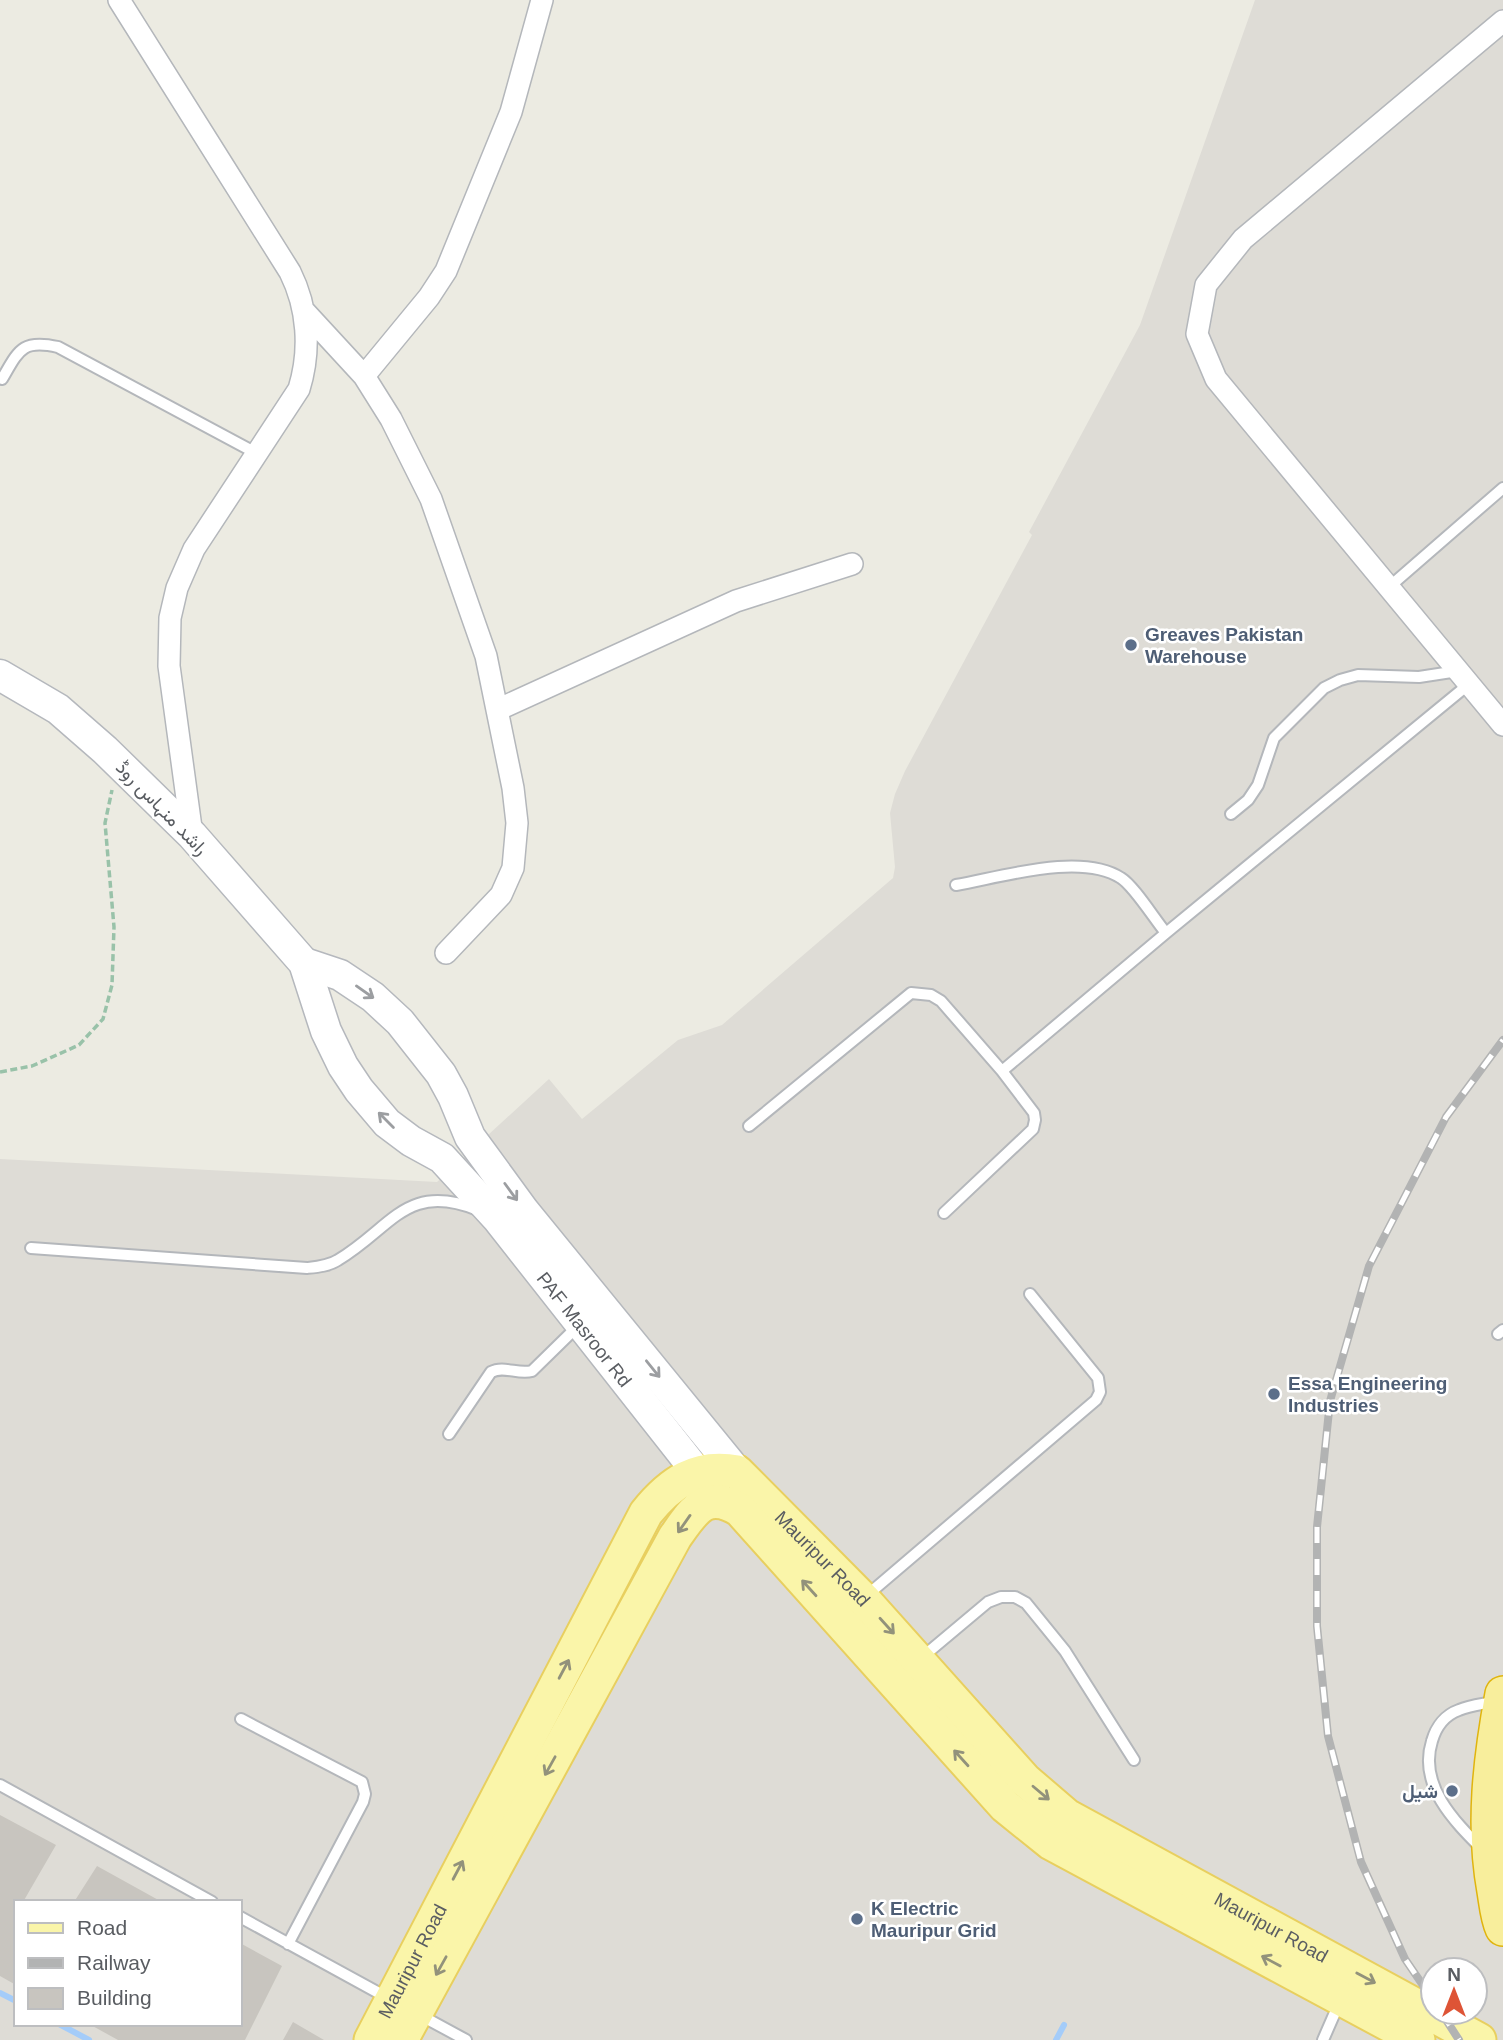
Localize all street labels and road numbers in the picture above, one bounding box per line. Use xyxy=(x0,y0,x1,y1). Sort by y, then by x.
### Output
street label: راشد منہاس روڈ xyxy=(111,757,212,860)
street label: PAF Masroor Rd xyxy=(533,1268,636,1391)
street label: Mauripur Road xyxy=(771,1506,875,1610)
street label: Mauripur Road xyxy=(1211,1888,1332,1966)
street label: Mauripur Road xyxy=(374,1900,451,2022)

